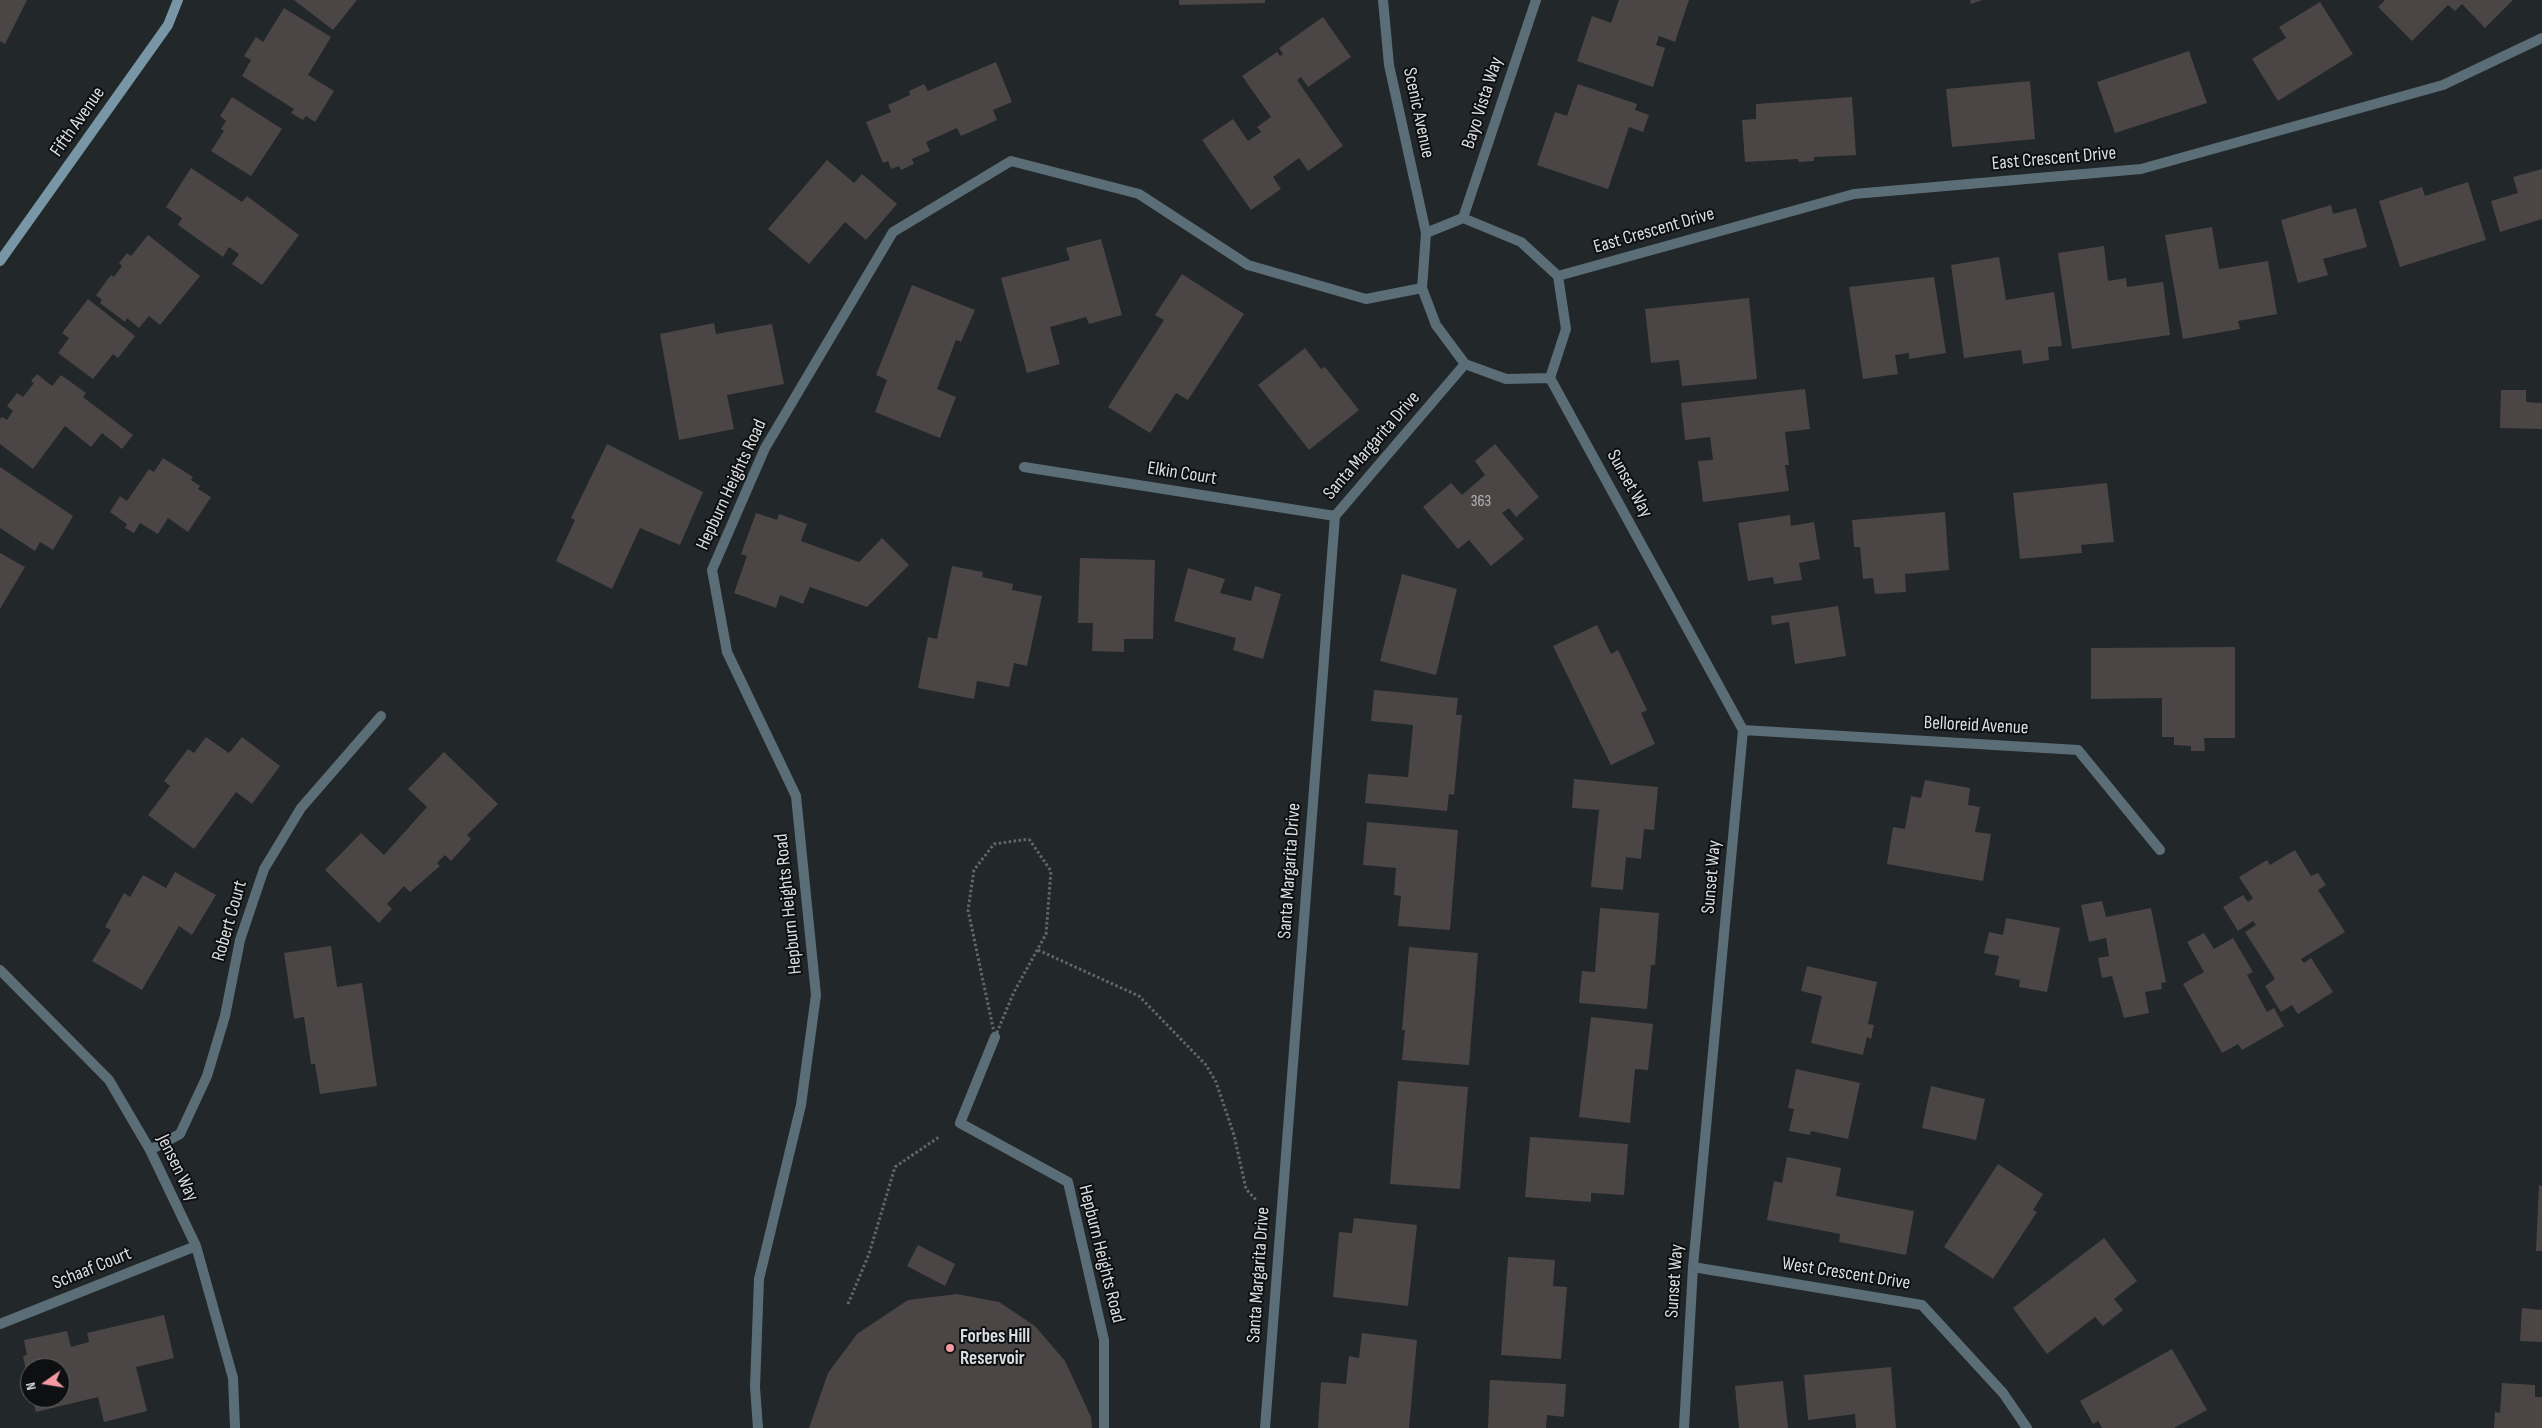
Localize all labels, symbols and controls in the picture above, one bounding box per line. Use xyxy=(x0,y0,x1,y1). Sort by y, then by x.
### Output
street label: Bayo Vista Way xyxy=(1457,54,1509,152)
street label: Scenic Avenue xyxy=(1397,66,1439,160)
street label: Fifth Avenue xyxy=(46,83,110,161)
street label: East Crescent Drive xyxy=(1991,142,2117,176)
street label: East Crescent Drive xyxy=(1591,203,1717,259)
street label: Santa Margarita Drive xyxy=(1319,387,1425,505)
street label: Hepburn Heights Road xyxy=(692,416,772,554)
street label: Sunset Way xyxy=(1601,446,1657,522)
street label: Elkin Court xyxy=(1146,457,1218,491)
house number: 363 xyxy=(1471,492,1491,512)
street label: Belloreid Avenue xyxy=(1923,712,2029,740)
street label: Santa Margarita Drive xyxy=(1274,802,1306,940)
street label: Hepburn Heights Road xyxy=(770,832,808,976)
street label: Sunset Way xyxy=(1697,839,1727,915)
street label: Robert Court xyxy=(208,878,252,964)
street label: Jensen Way xyxy=(151,1131,203,1205)
street label: Hepburn Heights Road xyxy=(1073,1183,1129,1325)
street label: Santa Margarita Drive xyxy=(1243,1206,1275,1344)
street label: Schaaf Court xyxy=(49,1243,135,1295)
street label: Sunset Way xyxy=(1661,1243,1689,1319)
street label: West Crescent Drive xyxy=(1780,1253,1912,1295)
place label: Forbes Hill Reservoir xyxy=(960,1326,1030,1370)
marker: Forbes Hill Reservoir xyxy=(944,1342,956,1354)
north arrow xyxy=(20,1358,70,1408)
text: N xyxy=(22,1381,40,1392)

